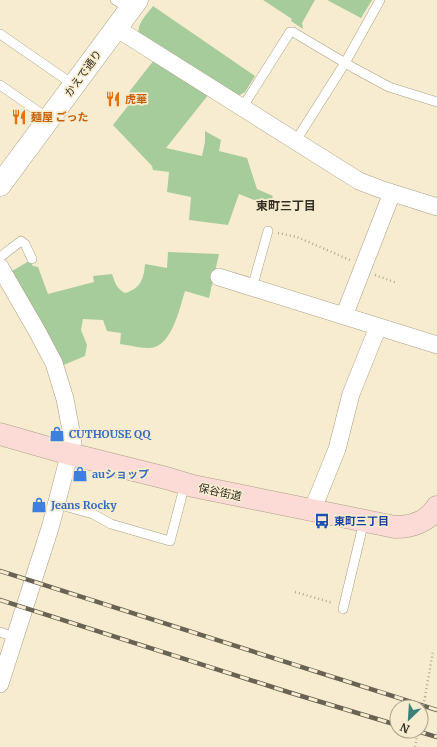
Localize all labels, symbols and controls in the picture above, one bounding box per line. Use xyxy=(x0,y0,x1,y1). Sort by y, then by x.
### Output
street label: かえで通り xyxy=(61,47,105,99)
restaurant icon: 虎華 xyxy=(104,90,122,108)
place label: 虎華 xyxy=(125,92,147,106)
restaurant icon: 麺屋 ごった xyxy=(10,108,28,126)
place label: 麺屋 ごった xyxy=(30,110,89,124)
district label: 東町三丁目 xyxy=(256,198,316,213)
shop icon: CUTHOUSE QQ xyxy=(48,425,66,443)
place label: CUTHOUSE QQ xyxy=(69,427,151,441)
shop icon: auショップ xyxy=(71,465,89,483)
place label: auショップ xyxy=(92,467,149,481)
street label: 保谷街道 xyxy=(197,481,243,503)
shop icon: Jeans Rocky xyxy=(30,496,48,514)
place label: Jeans Rocky xyxy=(50,498,117,512)
bus stop icon: 東町三丁目 xyxy=(313,512,331,530)
place label: 東町三丁目 xyxy=(334,514,389,528)
north arrow xyxy=(389,699,429,739)
text: N xyxy=(398,720,412,736)

